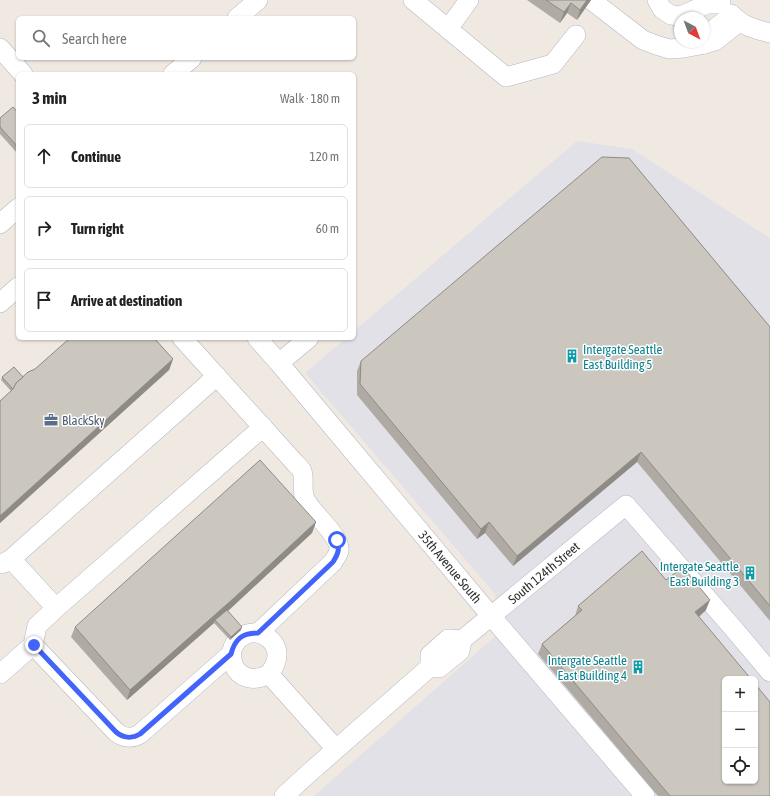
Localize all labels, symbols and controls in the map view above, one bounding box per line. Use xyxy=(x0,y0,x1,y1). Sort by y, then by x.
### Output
north arrow xyxy=(674,12,710,48)
search box xyxy=(16,16,356,60)
icon: search xyxy=(30,27,52,49)
text: Search here xyxy=(62,30,127,47)
text: 3 min xyxy=(32,88,67,108)
text: Walk · 180 m xyxy=(280,91,340,106)
icon: ahead xyxy=(33,145,55,167)
text: Continue xyxy=(71,148,121,165)
text: 120 m xyxy=(310,149,339,164)
icon: right xyxy=(33,217,55,239)
text: Turn right xyxy=(71,220,124,237)
text: 60 m xyxy=(316,221,339,236)
icon: arrive xyxy=(33,289,55,311)
text: Arrive at destination xyxy=(71,292,182,309)
place label: Intergate Seattle East Building 5 xyxy=(583,342,662,372)
building icon: Intergate Seattle East Building 5 xyxy=(564,348,580,364)
office icon: BlackSky xyxy=(43,412,59,428)
place label: BlackSky xyxy=(62,413,105,428)
street label: 35th Avenue South xyxy=(415,528,485,606)
route start xyxy=(328,531,346,549)
street label: South 124th Street xyxy=(505,539,583,607)
place label: Intergate Seattle East Building 3 xyxy=(660,559,739,589)
building icon: Intergate Seattle East Building 3 xyxy=(742,565,758,581)
route end xyxy=(25,636,43,654)
place label: Intergate Seattle East Building 4 xyxy=(548,653,627,683)
building icon: Intergate Seattle East Building 4 xyxy=(630,659,646,675)
map controls xyxy=(722,676,758,784)
button: + xyxy=(722,676,758,712)
button: − xyxy=(722,712,758,748)
button: locate xyxy=(722,748,758,784)

